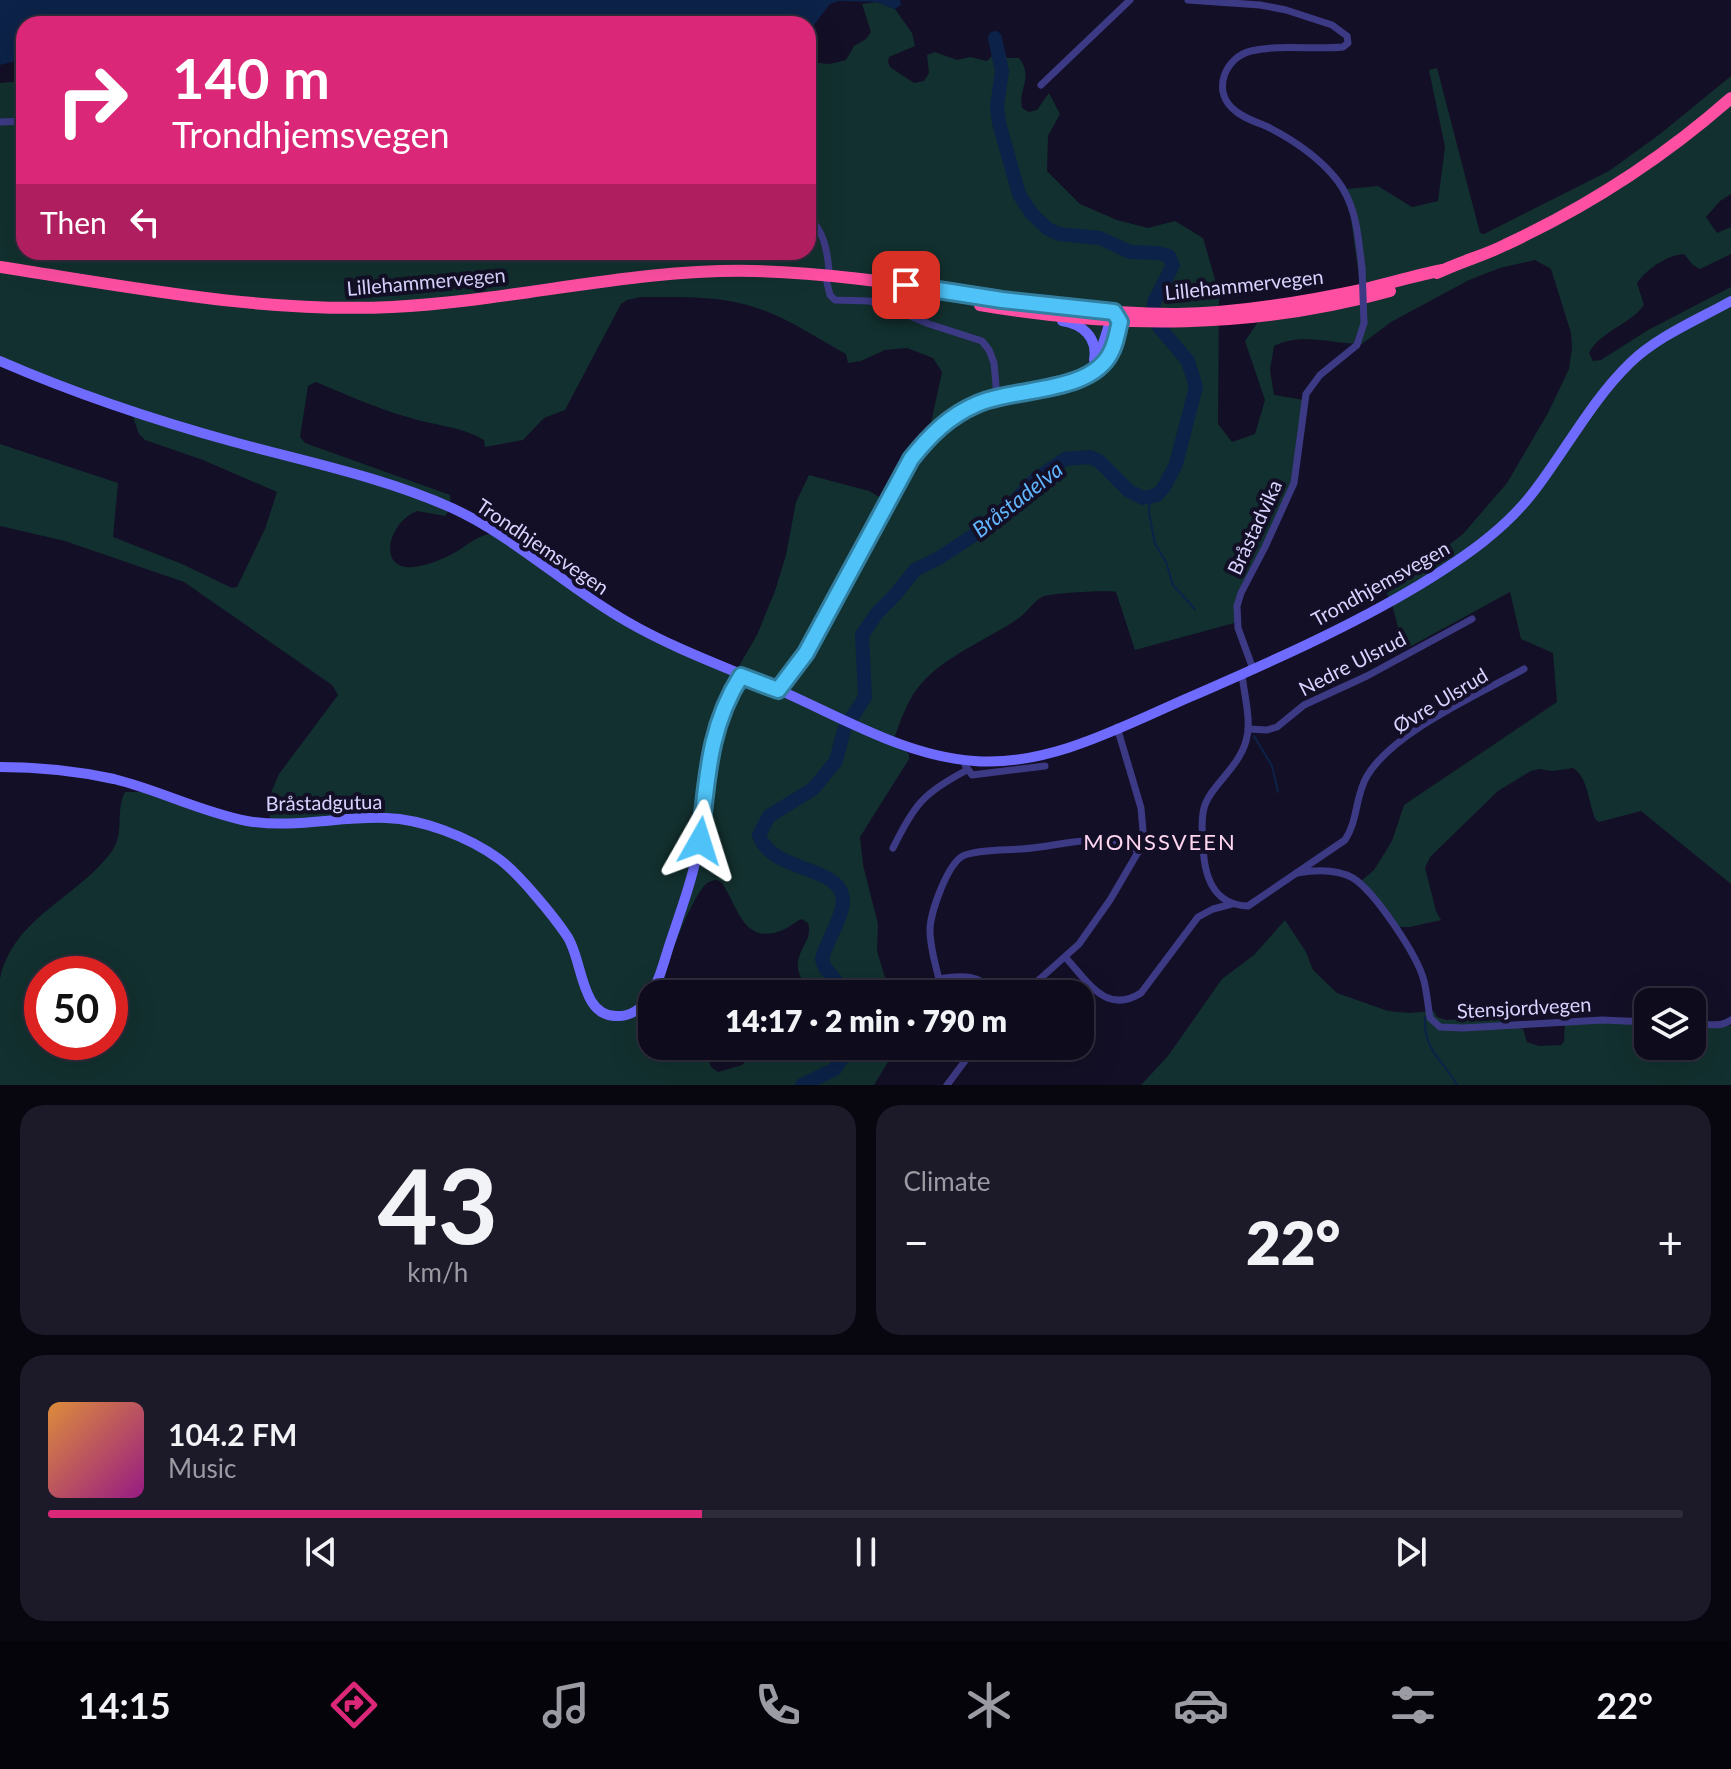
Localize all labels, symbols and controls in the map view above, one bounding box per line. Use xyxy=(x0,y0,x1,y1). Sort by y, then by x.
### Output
text: 140 m xyxy=(172,44,330,111)
icon: right xyxy=(40,48,144,152)
text: Trondhjemsvegen xyxy=(172,112,450,156)
icon: left xyxy=(123,200,167,244)
text: Then xyxy=(40,204,107,240)
pin xyxy=(872,251,940,319)
street label: Lillehammervegen xyxy=(346,262,506,300)
icon: arrive xyxy=(884,263,928,307)
street label: Lillehammervegen xyxy=(1163,264,1325,304)
water label: Bråstadelva xyxy=(966,455,1068,543)
street label: Bråstadvika xyxy=(1222,476,1286,578)
street label: Trondhjemsvegen xyxy=(472,493,614,599)
street label: Trondhjemsvegen xyxy=(1307,535,1453,631)
street label: Nedre Ulsrud xyxy=(1295,626,1409,700)
street label: Øvre Ulsrud xyxy=(1388,662,1492,738)
street label: Bråstadgutua xyxy=(266,789,382,815)
position arrow xyxy=(658,799,742,883)
district label: MONSSVEEN xyxy=(1083,828,1237,855)
speed limit sign: 50 xyxy=(24,956,128,1060)
map controls xyxy=(1634,988,1706,1060)
button: layers xyxy=(1634,988,1706,1060)
street label: Stensjordvegen xyxy=(1456,991,1592,1023)
text: 14:17 · 2 min · 790 m xyxy=(725,1002,1007,1038)
text: 43 xyxy=(377,1141,498,1266)
text: Climate xyxy=(904,1165,990,1197)
text: 22° xyxy=(1246,1206,1341,1278)
text: − xyxy=(904,1216,929,1268)
text: + xyxy=(1657,1216,1683,1268)
text: km/h xyxy=(407,1256,468,1288)
text: 104.2 FM xyxy=(168,1416,297,1452)
text: Music xyxy=(168,1452,236,1484)
icon: previous xyxy=(299,1530,343,1574)
icon: pause xyxy=(844,1530,888,1574)
icon: next xyxy=(1389,1530,1433,1574)
icon: directions xyxy=(326,1677,382,1733)
icon: music xyxy=(538,1677,594,1733)
icon: phone xyxy=(750,1677,806,1733)
icon: climate xyxy=(961,1677,1017,1733)
icon: car xyxy=(1173,1677,1229,1733)
icon: filters xyxy=(1385,1677,1441,1733)
text: 14:15 xyxy=(78,1683,171,1727)
text: 22° xyxy=(1596,1683,1653,1727)

